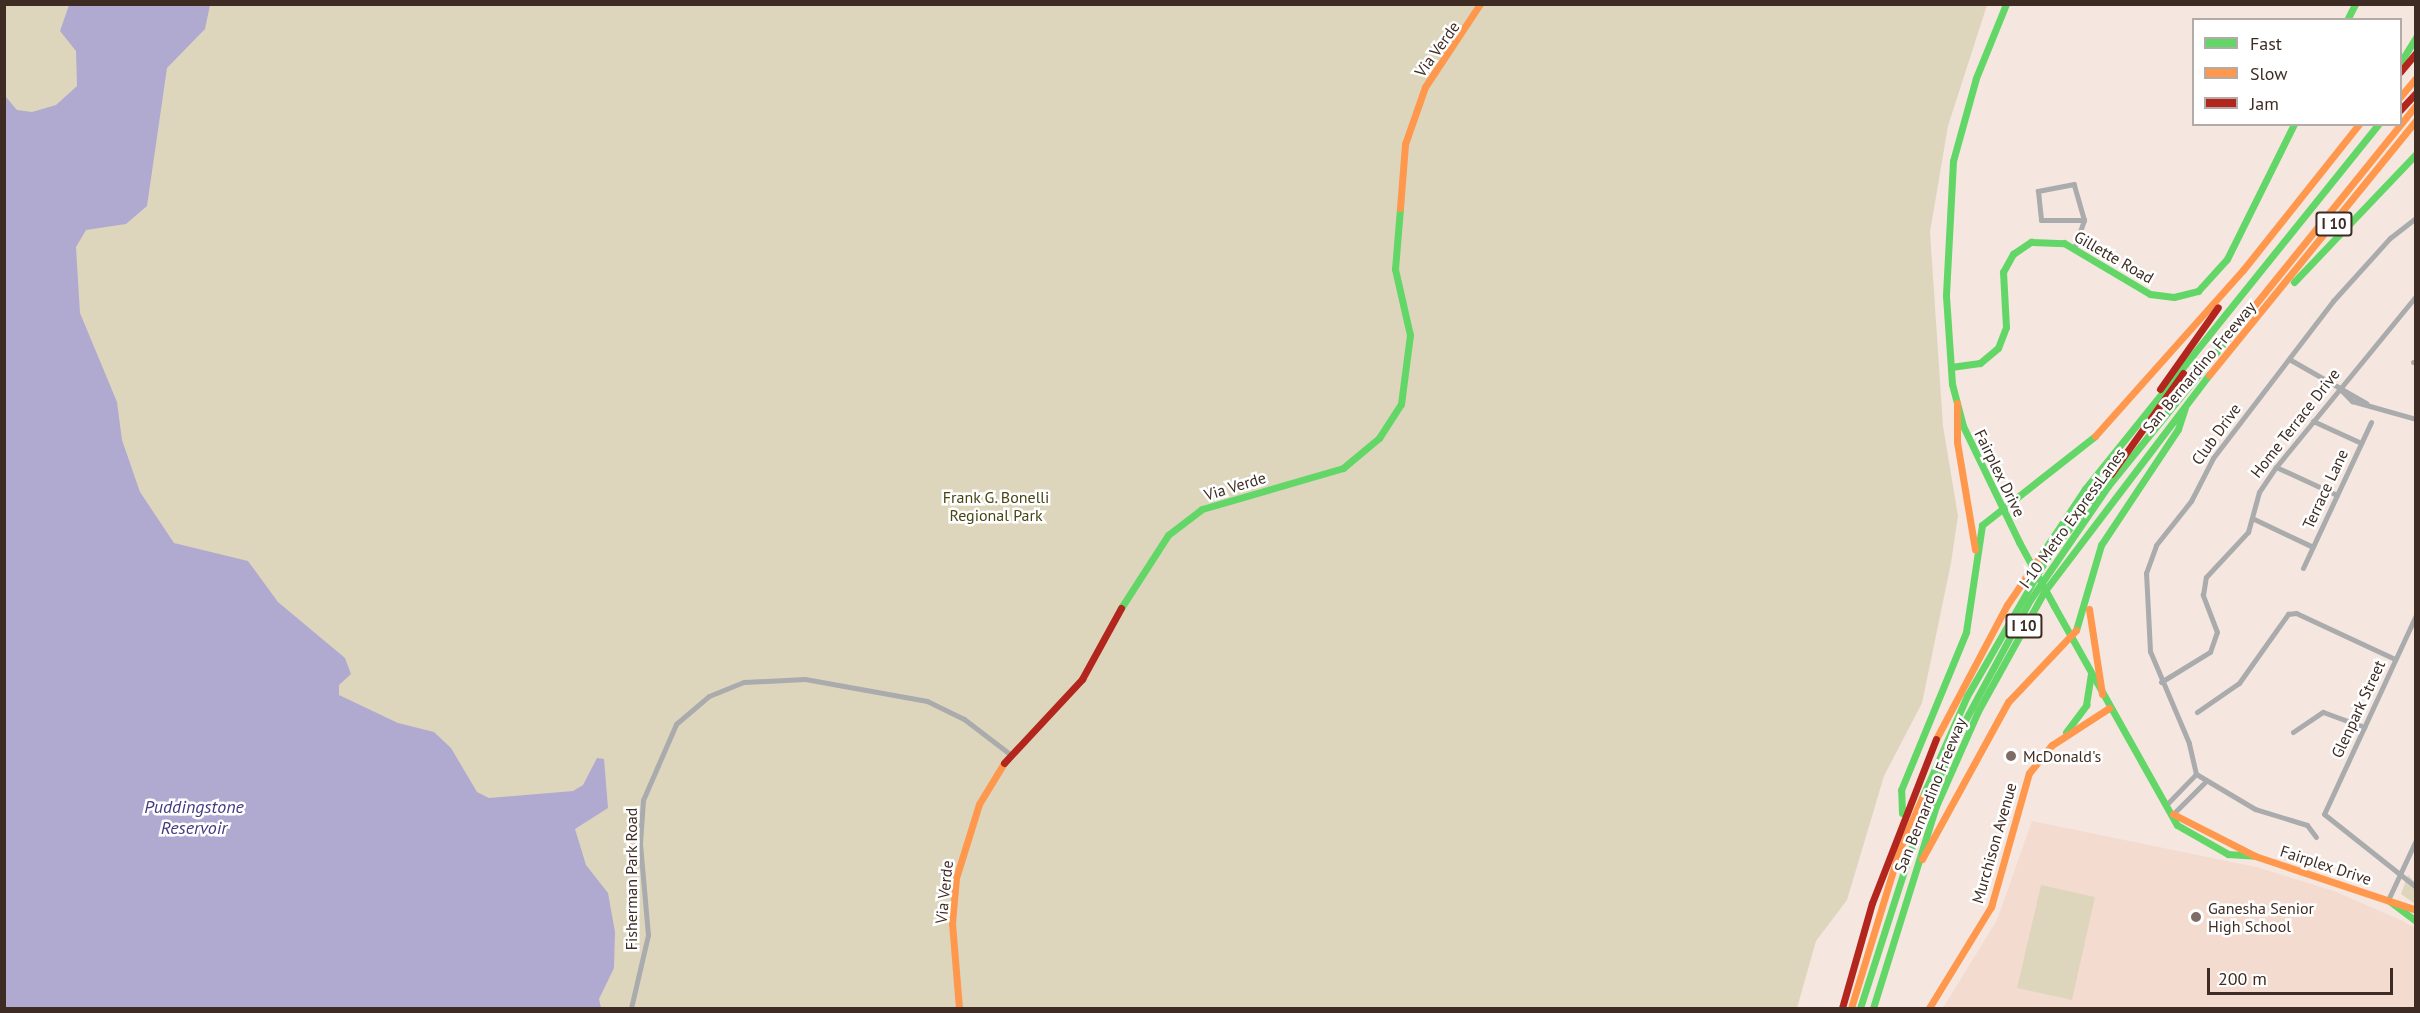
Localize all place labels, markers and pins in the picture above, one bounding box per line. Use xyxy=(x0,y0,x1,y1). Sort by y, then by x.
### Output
place label: McDonald's xyxy=(2023,746,2101,766)
marker: McDonald's xyxy=(2004,749,2018,763)
place label: Ganesha Senior High School xyxy=(2208,898,2314,936)
marker: Ganesha Senior High School xyxy=(2189,910,2203,924)

